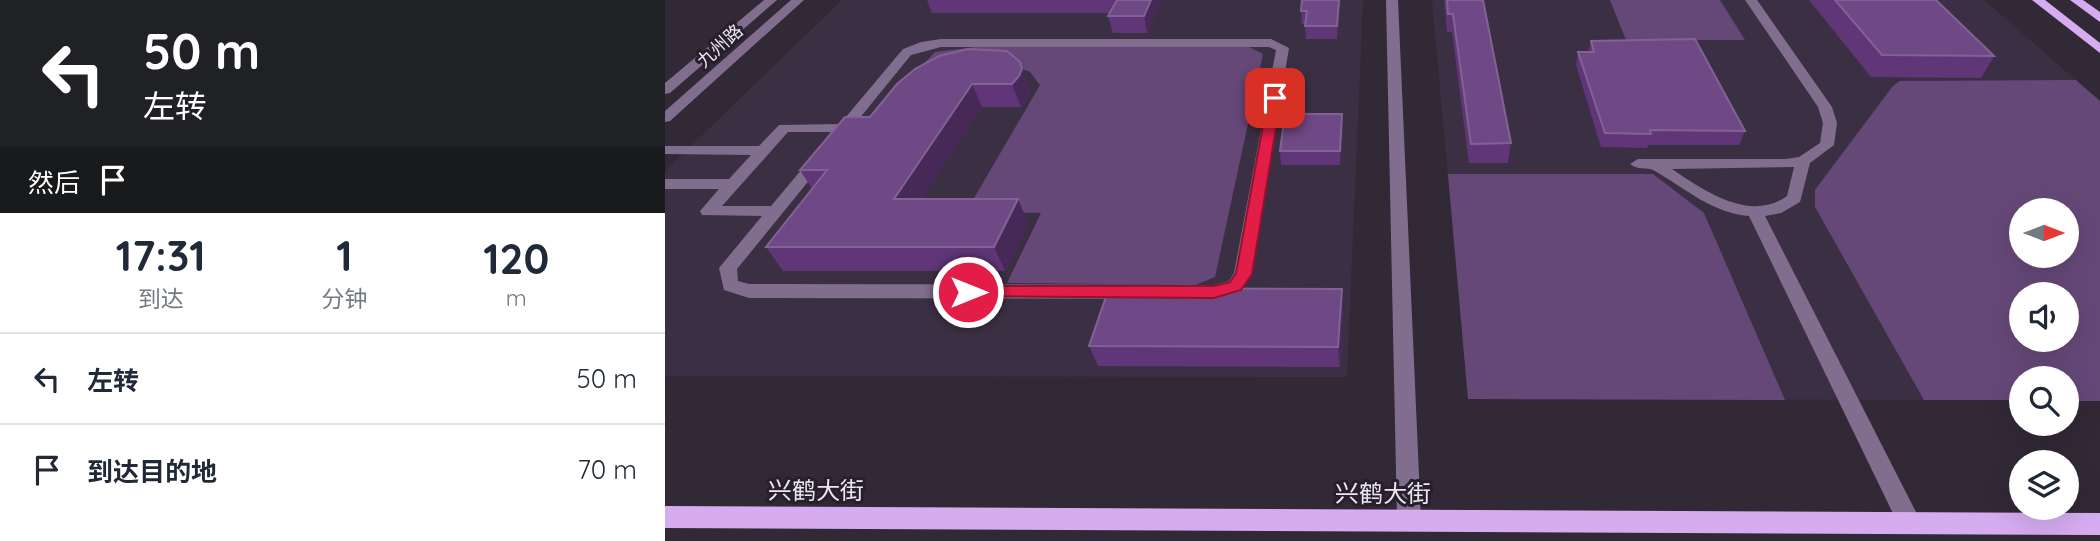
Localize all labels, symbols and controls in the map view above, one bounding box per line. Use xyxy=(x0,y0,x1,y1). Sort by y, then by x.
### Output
street label: 九州路 xyxy=(692,19,747,72)
text: 50 m xyxy=(143,20,260,81)
icon: left xyxy=(28,28,119,119)
pin xyxy=(1245,68,1305,128)
icon: arrive xyxy=(1256,79,1294,117)
text: 左转 xyxy=(143,86,207,126)
icon: arrive xyxy=(94,161,132,199)
text: 然后 xyxy=(28,166,80,199)
north arrow xyxy=(2009,198,2079,268)
map controls xyxy=(2009,198,2079,520)
text: 17:31 xyxy=(116,229,206,282)
text: 1 xyxy=(336,229,353,282)
text: 120 xyxy=(483,232,549,285)
position arrow xyxy=(931,255,1005,329)
button: sound xyxy=(2009,282,2079,352)
text: m xyxy=(506,283,527,312)
text: 到达 xyxy=(138,284,184,313)
text: 分钟 xyxy=(321,284,367,313)
icon: left xyxy=(28,360,66,398)
text: 50 m xyxy=(577,362,637,395)
text: 左转 xyxy=(87,364,139,397)
button: search xyxy=(2009,366,2079,436)
button: layers xyxy=(2009,450,2079,520)
icon: arrive xyxy=(28,451,66,489)
text: 70 m xyxy=(577,453,637,486)
text: 到达目的地 xyxy=(87,455,217,488)
street label: 兴鹤大街 xyxy=(768,475,864,505)
street label: 兴鹤大街 xyxy=(1335,478,1431,508)

